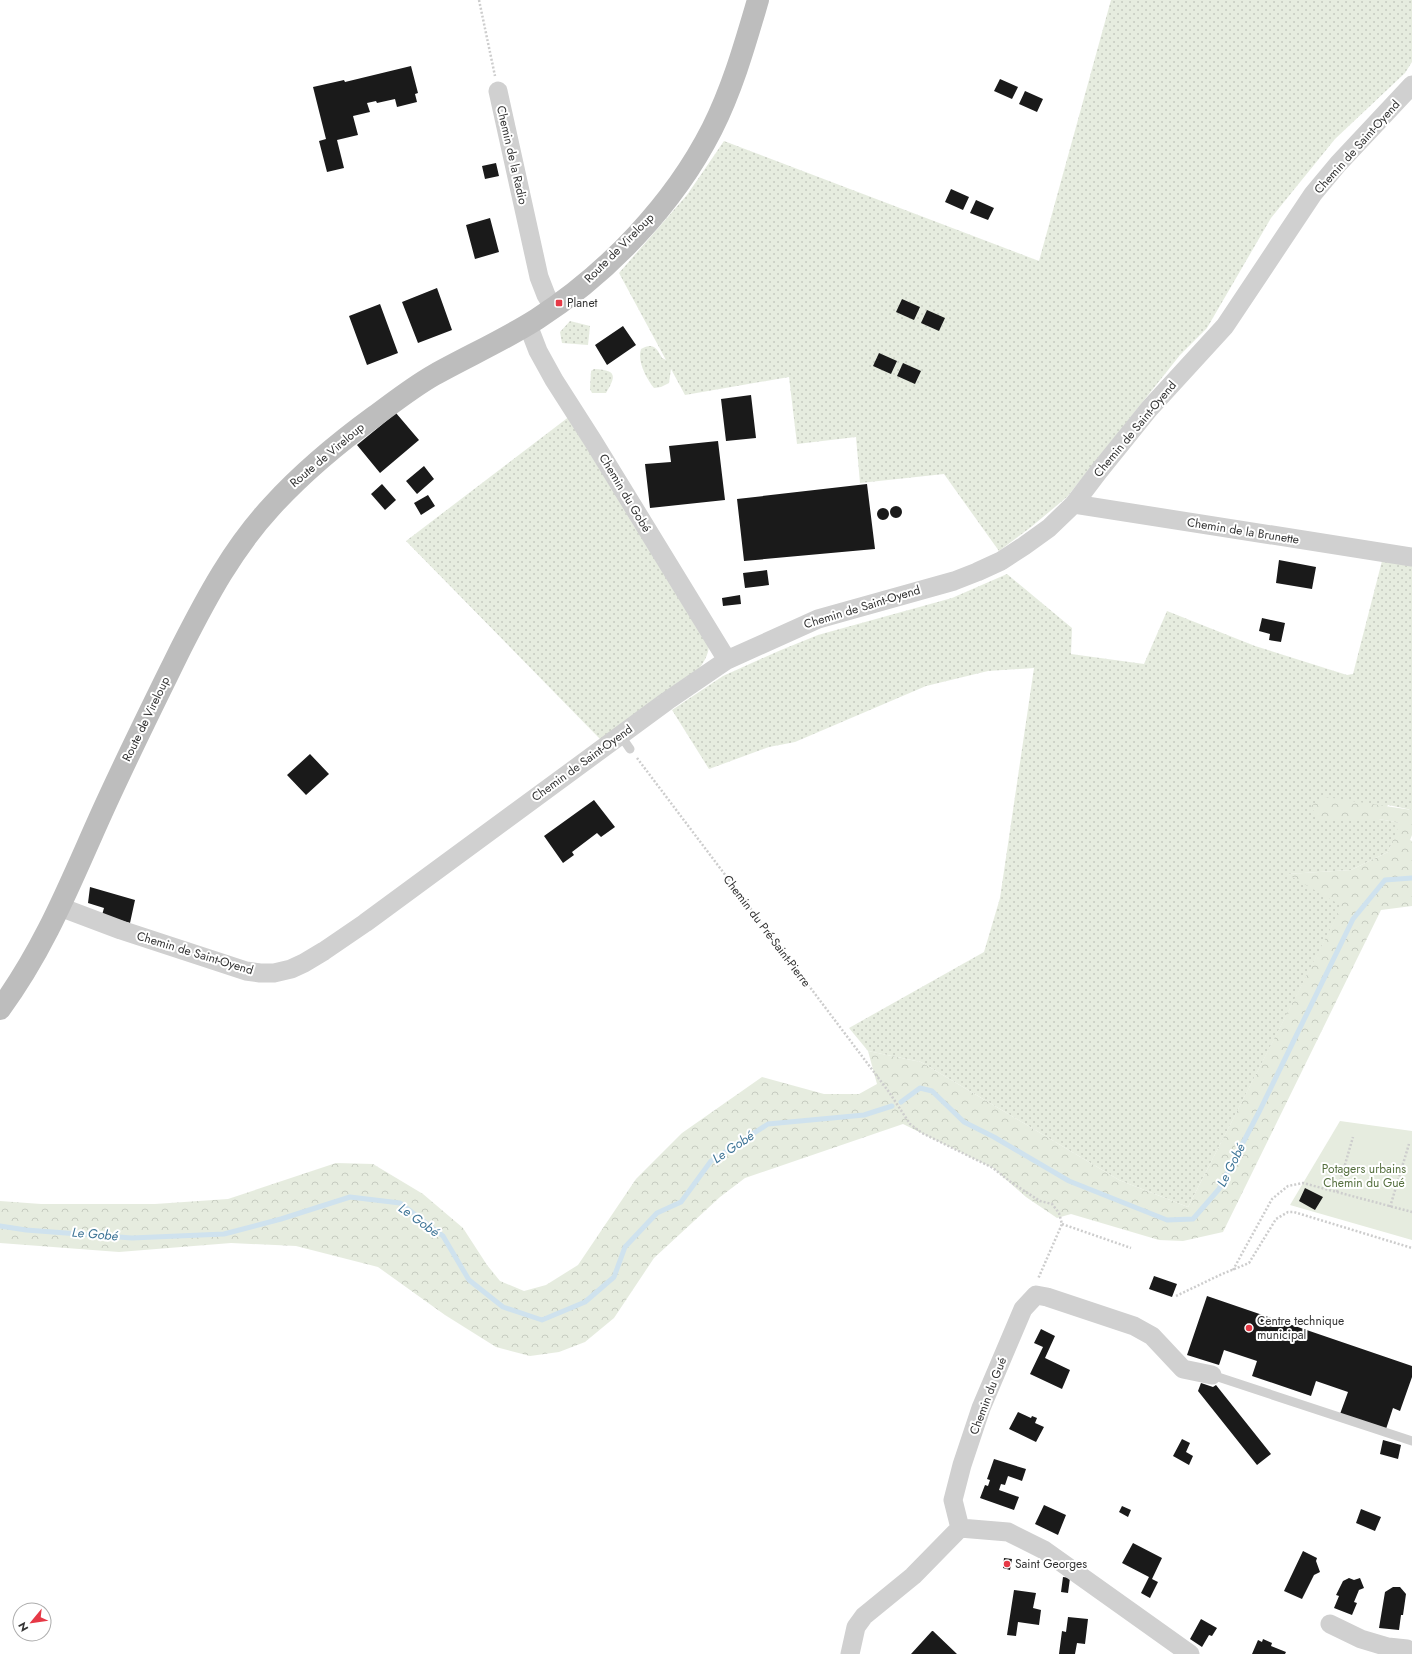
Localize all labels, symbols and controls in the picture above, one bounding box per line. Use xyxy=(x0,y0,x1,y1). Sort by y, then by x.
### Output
street label: Chemin de Saint-Oyend xyxy=(1310,96,1404,198)
street label: Chemin de la Radio xyxy=(492,104,532,207)
street label: Route de Vireloup xyxy=(580,209,658,287)
place label: Planet xyxy=(567,294,598,312)
marker: Planet xyxy=(554,298,564,308)
street label: Chemin de Saint-Oyend xyxy=(1089,377,1181,481)
street label: Route de Vireloup xyxy=(286,418,368,492)
street label: Chemin du Gobé xyxy=(594,450,656,536)
street label: Chemin de la Brunette xyxy=(1186,513,1300,549)
street label: Chemin de Saint-Oyend xyxy=(802,581,922,633)
street label: Route de Vireloup xyxy=(118,673,174,765)
street label: Chemin de Saint-Oyend xyxy=(528,720,636,806)
street label: Chemin du Pré-Saint-Pierre xyxy=(719,871,815,991)
street label: Chemin de Saint-Oyend xyxy=(135,927,255,979)
water label: Le Gobé xyxy=(708,1126,758,1168)
water label: Le Gobé xyxy=(1212,1140,1250,1190)
park label: Potagers urbains Chemin du Gué xyxy=(1322,1160,1406,1192)
water label: Le Gobé xyxy=(395,1199,444,1242)
water label: Le Gobé xyxy=(71,1223,119,1246)
place label: Centre technique municipal xyxy=(1257,1312,1344,1344)
marker: Centre technique municipal xyxy=(1244,1323,1254,1333)
street label: Chemin du Gué xyxy=(965,1355,1011,1437)
place label: Saint Georges xyxy=(1015,1555,1087,1573)
marker: Saint Georges xyxy=(1002,1559,1012,1569)
north arrow xyxy=(12,1602,52,1642)
text: N xyxy=(14,1619,32,1635)

